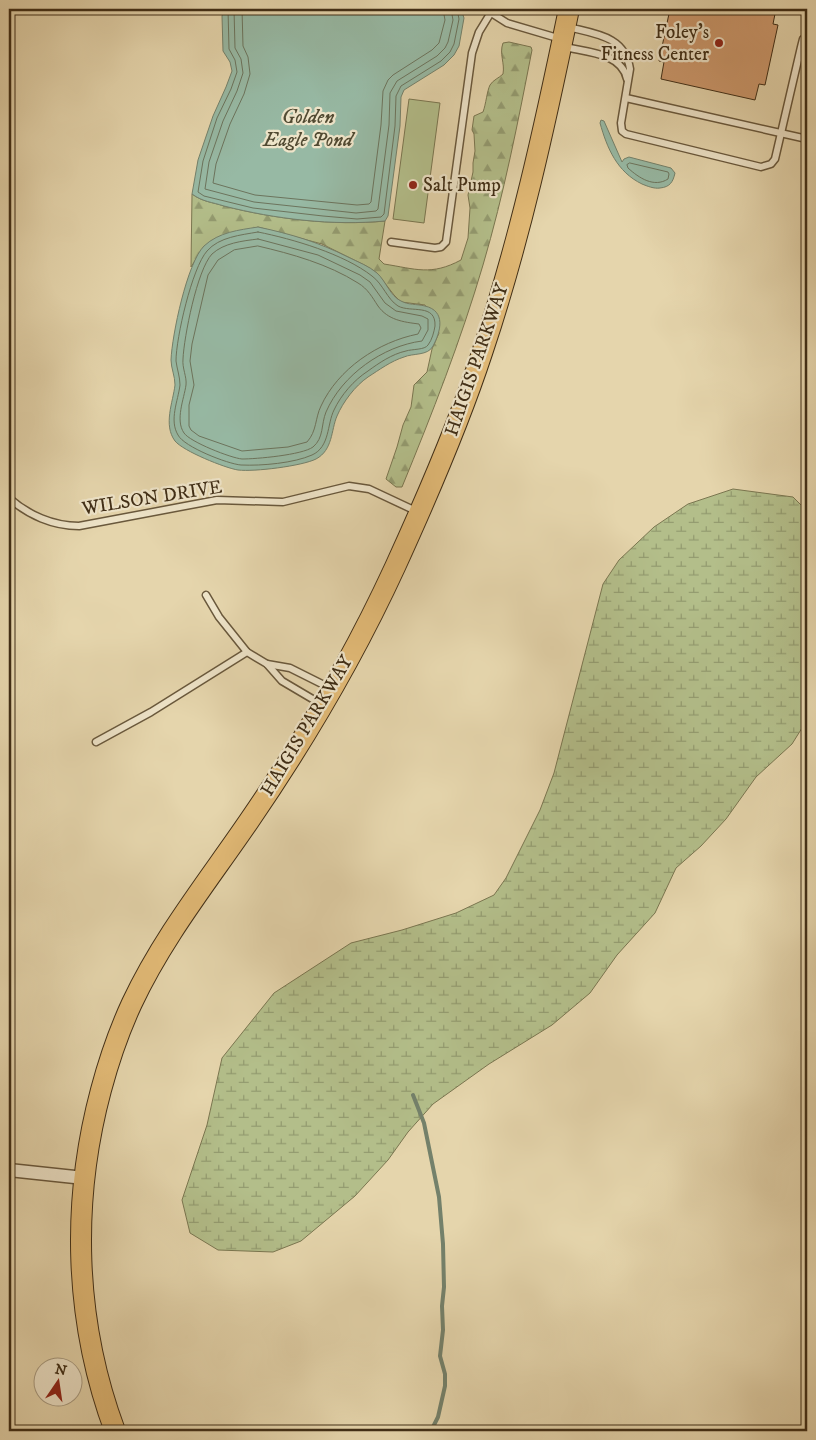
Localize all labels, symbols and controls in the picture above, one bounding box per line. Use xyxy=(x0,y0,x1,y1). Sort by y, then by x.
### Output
place label: Foley's Fitness Center xyxy=(601,21,709,66)
marker: Foley's Fitness Center xyxy=(713,37,725,49)
water label: Golden Eagle Pond xyxy=(262,105,356,153)
place label: Salt Pump xyxy=(423,174,501,197)
marker: Salt Pump xyxy=(407,179,419,191)
street label: HAIGIS PARKWAY xyxy=(440,280,514,439)
street label: WILSON DRIVE xyxy=(79,476,224,521)
street label: HAIGIS PARKWAY xyxy=(256,651,359,800)
north arrow xyxy=(32,1358,82,1408)
text: N xyxy=(53,1360,69,1380)

